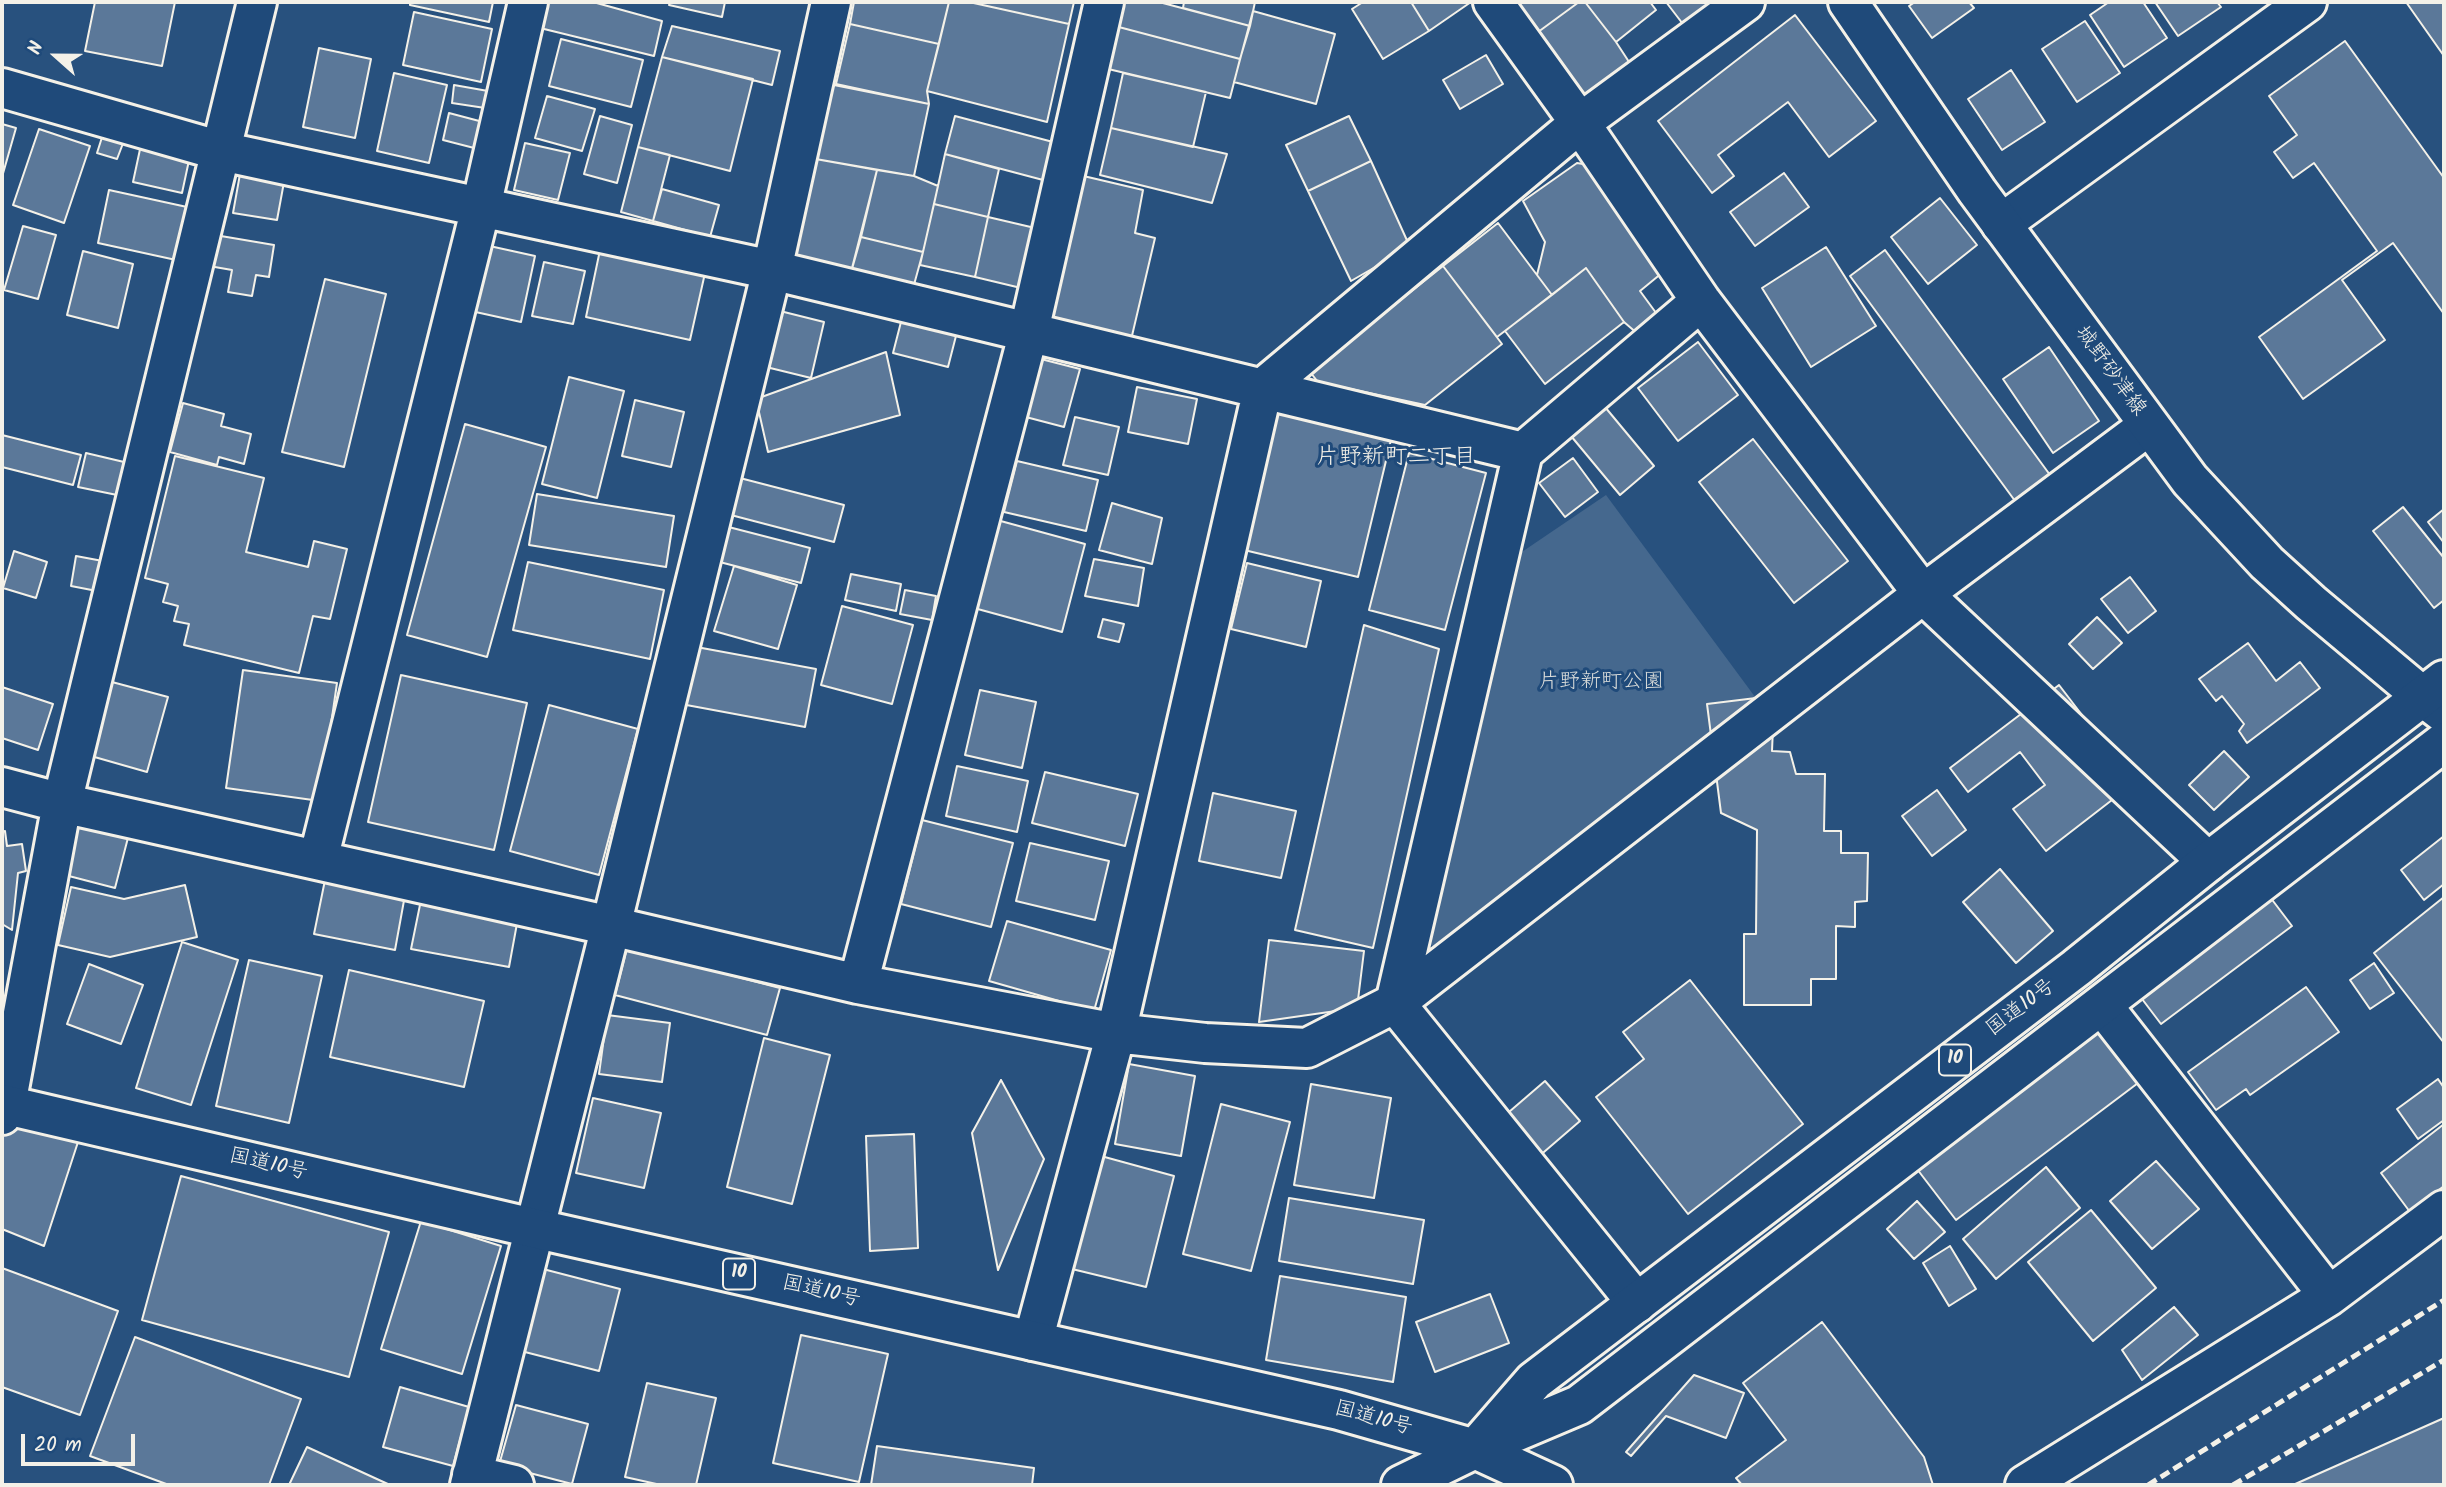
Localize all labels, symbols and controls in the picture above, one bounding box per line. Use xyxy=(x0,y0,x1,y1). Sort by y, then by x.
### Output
north arrow xyxy=(21,21,91,91)
text: N xyxy=(20,37,53,59)
street label: 城野砂津線 xyxy=(2068,322,2150,422)
district label: 片野新町二丁目 xyxy=(1316,445,1476,473)
park label: 片野新町公園 xyxy=(1538,670,1664,696)
street label: 国道10号 xyxy=(1982,975,2062,1043)
road number: 10 xyxy=(1939,1044,1971,1076)
street label: 国道10号 xyxy=(226,1145,310,1187)
road number: 10 xyxy=(723,1258,755,1290)
street label: 国道10号 xyxy=(779,1272,863,1314)
street label: 国道10号 xyxy=(1331,1397,1415,1443)
scale bar xyxy=(24,1420,138,1464)
text: 20 m xyxy=(34,1429,82,1462)

